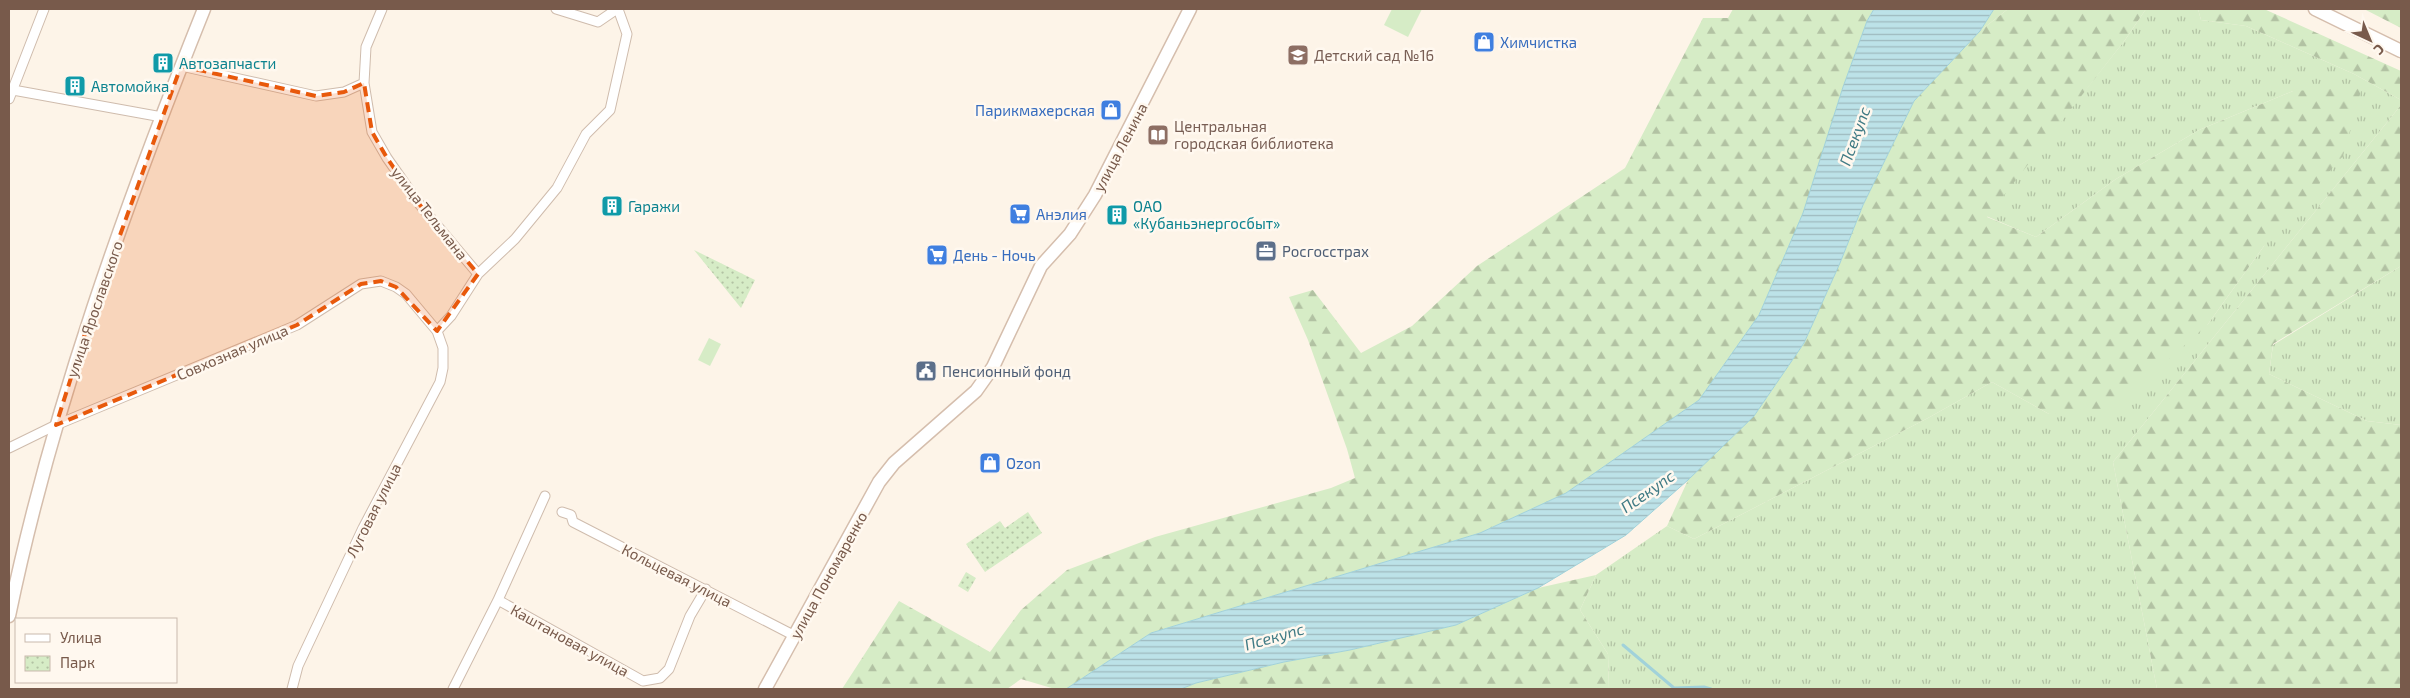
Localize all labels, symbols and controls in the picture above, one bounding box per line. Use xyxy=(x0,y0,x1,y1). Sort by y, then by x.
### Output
north arrow xyxy=(2345,15,2395,65)
shop icon: Химчистка xyxy=(1472,30,1496,54)
place label: Химчистка xyxy=(1500,33,1577,51)
text: С xyxy=(2371,41,2388,59)
school or university icon: Детский сад №16 xyxy=(1286,43,1310,67)
place label: Детский сад №16 xyxy=(1314,46,1434,64)
building icon: Автозапчасти xyxy=(151,51,175,75)
place label: Автозапчасти xyxy=(179,54,276,72)
building icon: Автомойка xyxy=(63,74,87,98)
place label: Автомойка xyxy=(91,77,169,95)
shop icon: Парикмахерская xyxy=(1099,98,1123,122)
street label: улица Ленина xyxy=(1089,100,1152,195)
place label: Парикмахерская xyxy=(975,101,1095,119)
water label: Псекупс xyxy=(1835,104,1873,168)
place label: Центральная городская библиотека xyxy=(1174,117,1334,152)
library icon: Центральная городская библиотека xyxy=(1146,123,1170,147)
street label: улица Тельмана xyxy=(387,163,472,264)
building icon: Гаражи xyxy=(600,194,624,218)
place label: Гаражи xyxy=(628,197,680,215)
place label: ОАО «Кубаньэнергосбыт» xyxy=(1133,197,1280,233)
supermarket icon: Анэлия xyxy=(1008,202,1032,226)
building icon: ОАО «Кубаньэнергосбыт» xyxy=(1105,203,1129,227)
place label: Анэлия xyxy=(1036,205,1087,223)
street label: улица Ярославского xyxy=(62,238,127,380)
office icon: Росгосстрах xyxy=(1254,239,1278,263)
place label: Росгосстрах xyxy=(1282,242,1369,260)
supermarket icon: День - Ночь xyxy=(925,243,949,267)
place label: День - Ночь xyxy=(953,246,1036,264)
street label: Совхозная улица xyxy=(174,320,291,385)
public building icon: Пенсионный фонд xyxy=(914,359,938,383)
place label: Пенсионный фонд xyxy=(942,362,1071,380)
shop icon: Ozon xyxy=(978,451,1002,475)
place label: Ozon xyxy=(1006,454,1041,472)
street label: Луговая улица xyxy=(342,460,405,560)
water label: Псекупс xyxy=(1616,466,1678,516)
street label: улица Пономаренко xyxy=(786,508,871,642)
street label: Кольцевая улица xyxy=(619,540,735,611)
street label: Каштановая улица xyxy=(507,600,632,681)
legend xyxy=(15,618,178,683)
water label: Псекупс xyxy=(1242,618,1306,654)
text: Улица xyxy=(60,628,102,646)
text: Парк xyxy=(60,653,95,671)

